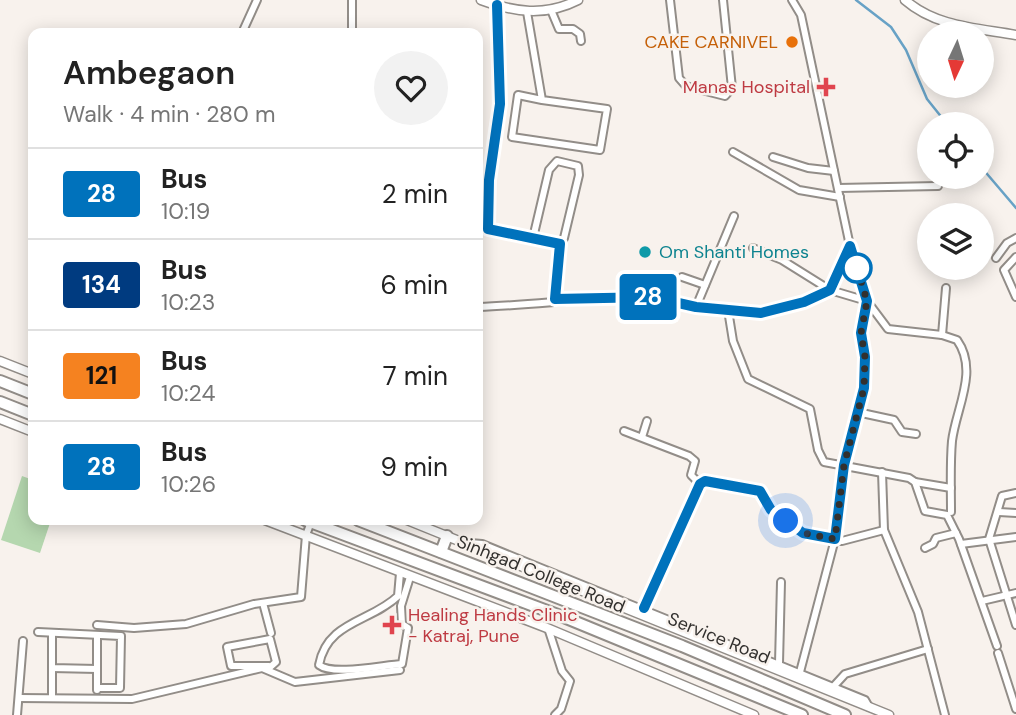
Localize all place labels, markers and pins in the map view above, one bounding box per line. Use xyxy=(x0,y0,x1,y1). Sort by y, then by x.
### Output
place label: CAKE CARNIVEL xyxy=(644,30,778,54)
marker: CAKE CARNIVEL xyxy=(784,34,800,50)
place label: Manas Hospital xyxy=(683,75,810,99)
marker: Manas Hospital xyxy=(816,77,836,97)
place label: Om Shanti Homes xyxy=(659,240,809,264)
marker: Om Shanti Homes xyxy=(637,244,653,260)
unlabelled marker xyxy=(842,253,872,283)
place label: Healing Hands Clinic - Katraj, Pune xyxy=(408,603,577,648)
marker: Healing Hands Clinic - Katraj, Pune xyxy=(382,615,402,635)

